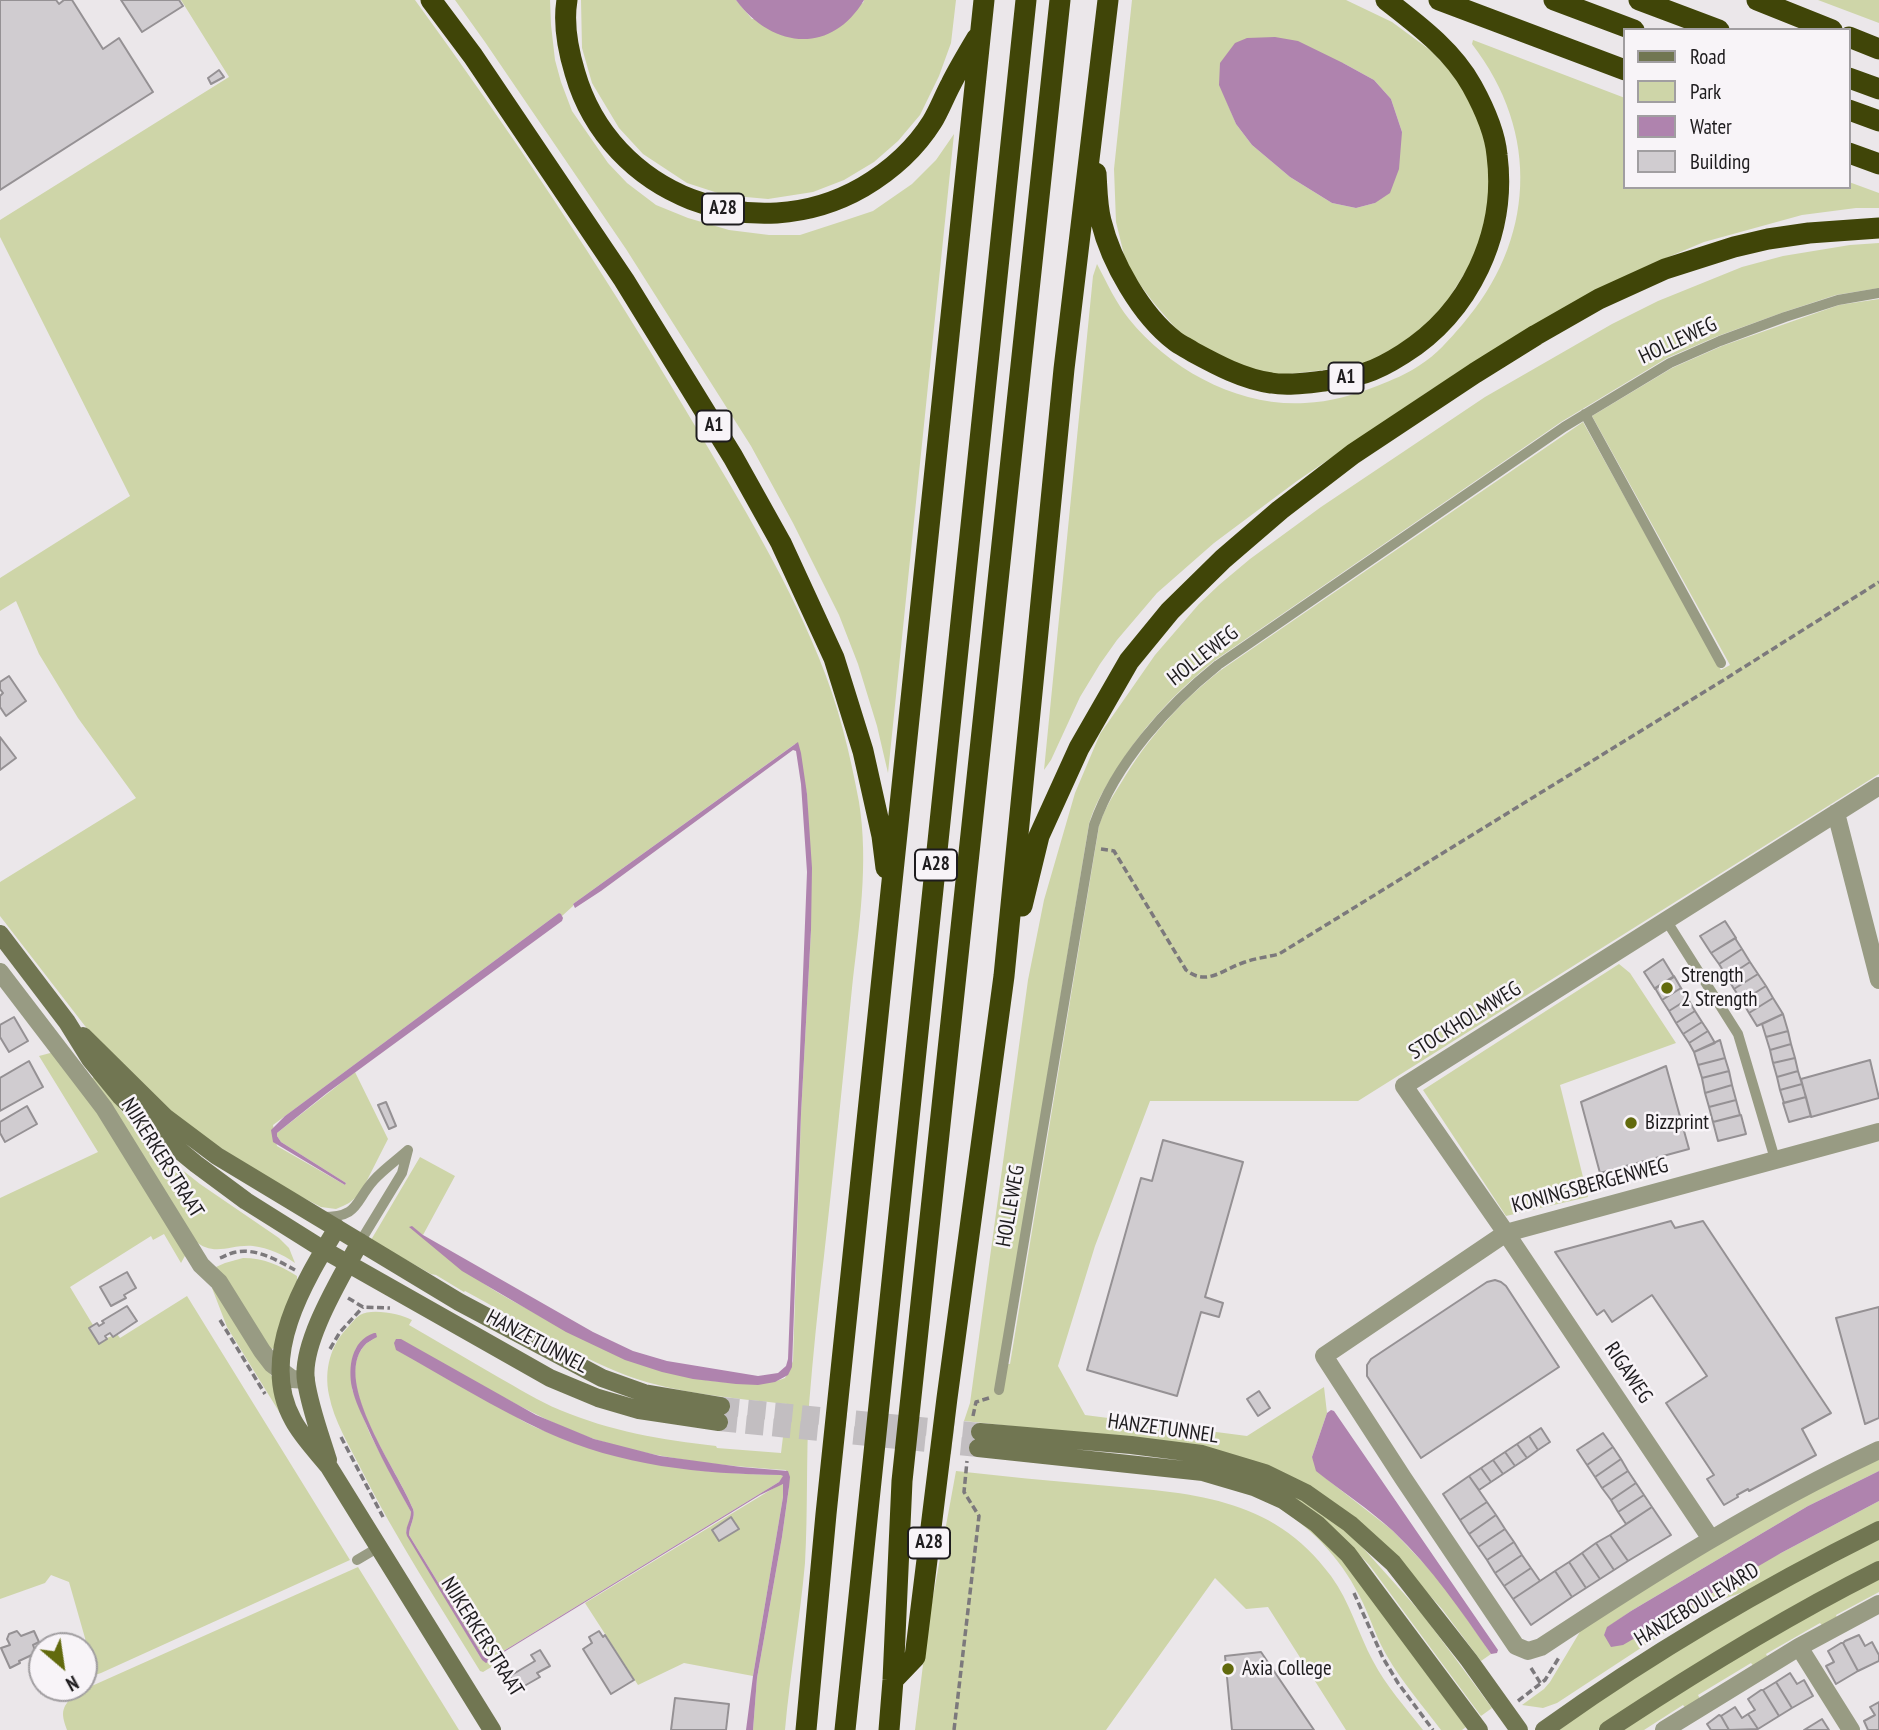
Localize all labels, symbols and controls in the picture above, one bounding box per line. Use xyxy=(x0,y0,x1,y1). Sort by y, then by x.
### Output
legend xyxy=(1624,28,1851,189)
text: Road xyxy=(1690,43,1726,70)
text: Park xyxy=(1690,78,1721,105)
text: Water xyxy=(1690,113,1732,140)
text: Building xyxy=(1690,148,1750,175)
road number: A28 xyxy=(702,194,744,224)
street label: HOLLEWEG xyxy=(1635,312,1721,370)
road number: A1 xyxy=(1328,362,1364,394)
road number: A1 xyxy=(696,410,732,442)
street label: HOLLEWEG xyxy=(1163,621,1243,691)
road number: A28 xyxy=(915,850,957,880)
place label: Strength 2 Strength xyxy=(1681,963,1757,1013)
street label: STOCKHOLMWEG xyxy=(1404,977,1526,1065)
marker: Strength 2 Strength xyxy=(1659,980,1675,996)
street label: NIJKERKERSTRAAT xyxy=(115,1094,209,1222)
place label: Bizzprint xyxy=(1645,1110,1709,1136)
marker: Bizzprint xyxy=(1623,1115,1639,1131)
street label: KONINGSBERGENWEG xyxy=(1509,1153,1671,1219)
street label: HOLLEWEG xyxy=(991,1163,1031,1249)
street label: HANZETUNNEL xyxy=(482,1305,592,1379)
street label: RIGAWEG xyxy=(1598,1338,1658,1408)
street label: HANZETUNNEL xyxy=(1106,1409,1220,1449)
road number: A28 xyxy=(908,1527,950,1558)
street label: HANZEBOULEVARD xyxy=(1630,1558,1764,1652)
street label: NIJKERKERSTRAAT xyxy=(435,1573,529,1701)
north arrow xyxy=(28,1632,98,1702)
place label: Axia College xyxy=(1242,1656,1332,1682)
marker: Axia College xyxy=(1220,1661,1236,1677)
text: N xyxy=(62,1671,83,1697)

